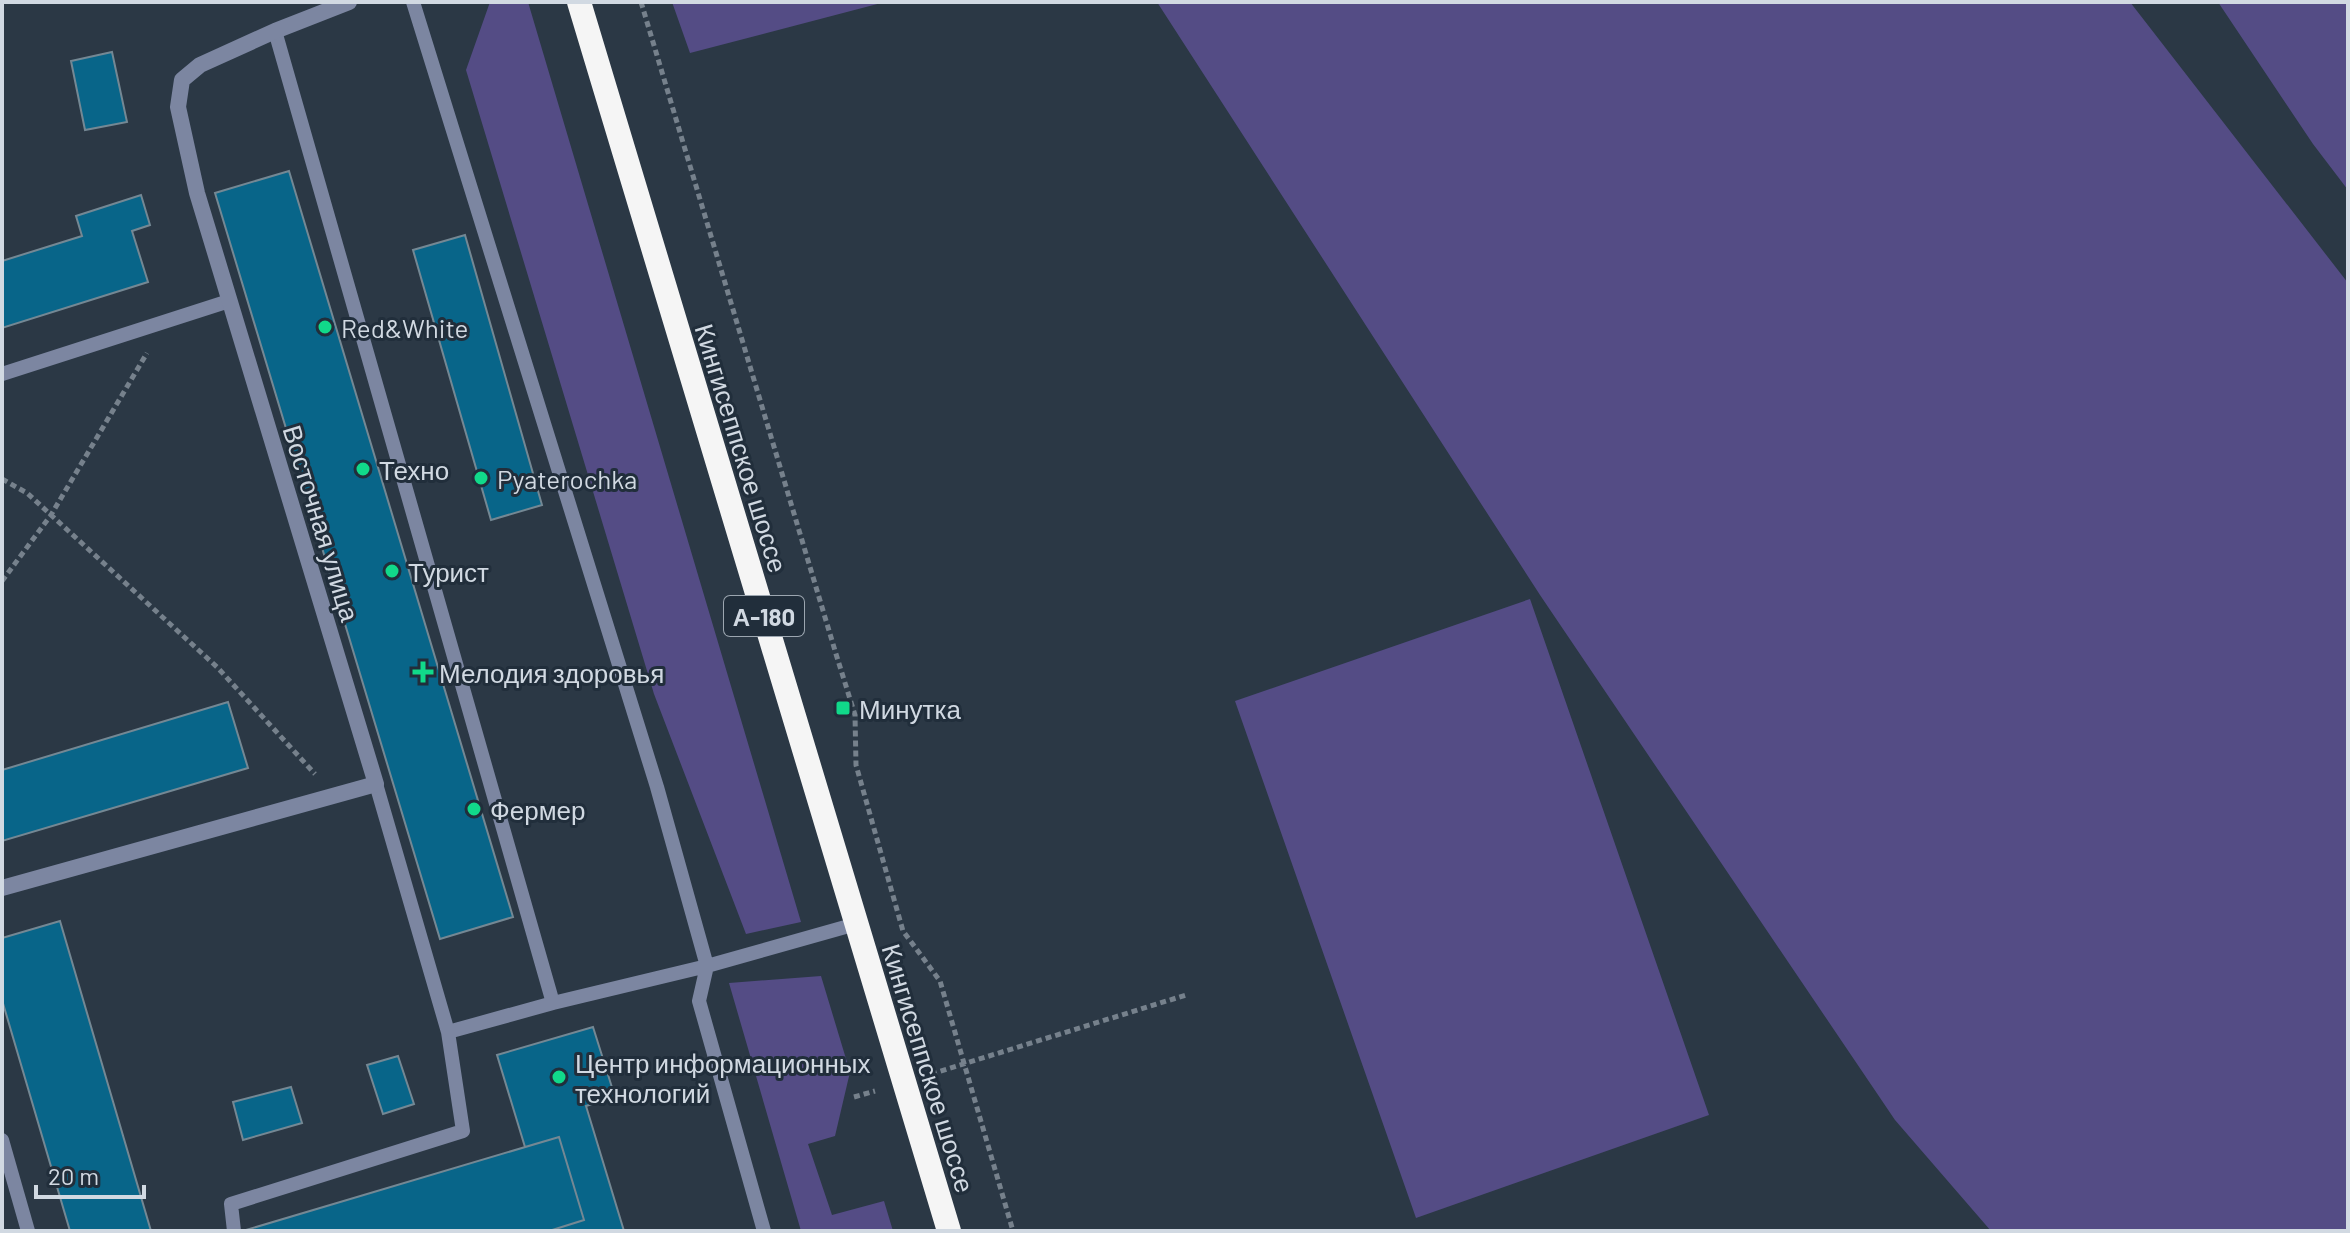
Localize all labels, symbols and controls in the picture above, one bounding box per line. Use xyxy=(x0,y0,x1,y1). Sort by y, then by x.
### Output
place label: Red&White xyxy=(341,312,468,343)
marker: Red&White xyxy=(316,318,334,336)
street label: Кингисеппское шоссе xyxy=(689,320,795,576)
street label: Восточная улица xyxy=(277,421,367,625)
place label: Техно xyxy=(379,454,449,485)
marker: Техно xyxy=(354,460,372,478)
place label: Pyaterochka xyxy=(497,463,637,494)
marker: Pyaterochka xyxy=(472,469,490,487)
place label: Турист xyxy=(408,556,489,587)
marker: Турист xyxy=(383,562,401,580)
road number: А-180 xyxy=(724,596,804,636)
place label: Мелодия здоровья xyxy=(439,657,664,688)
marker: Мелодия здоровья xyxy=(414,663,432,681)
place label: Минутка xyxy=(859,693,961,724)
marker: Минутка xyxy=(834,699,852,717)
place label: Фермер xyxy=(490,794,585,825)
marker: Фермер xyxy=(465,800,483,818)
street label: Кингисеппское шоссе xyxy=(876,940,982,1196)
place label: Центр информационных технологий xyxy=(575,1047,870,1108)
marker: Центр информационных технологий xyxy=(550,1068,568,1086)
scale bar xyxy=(36,1149,144,1199)
text: 20 m xyxy=(48,1161,99,1190)

